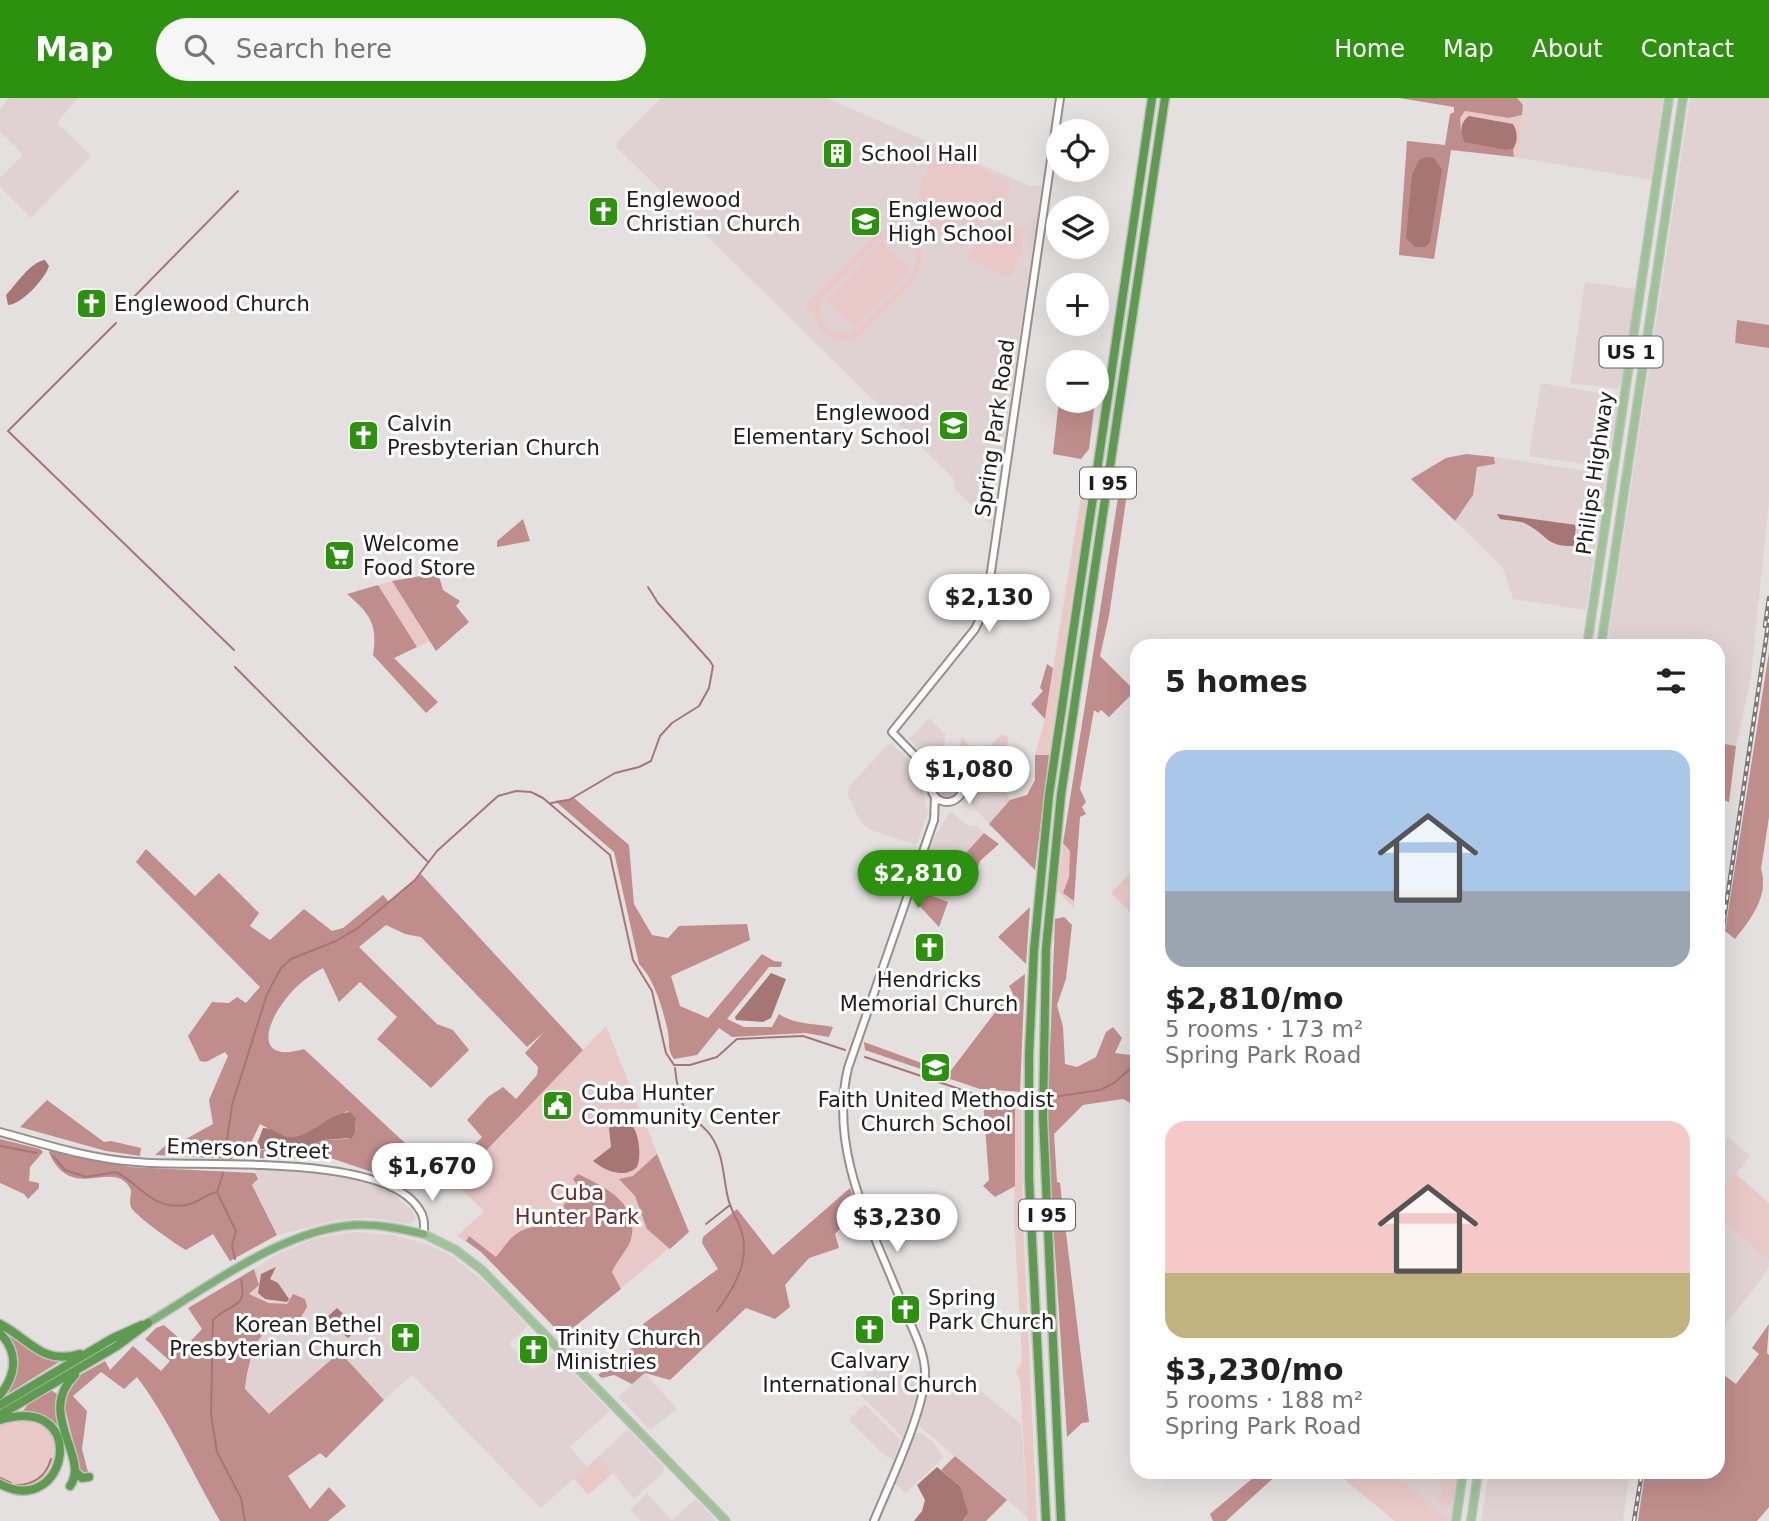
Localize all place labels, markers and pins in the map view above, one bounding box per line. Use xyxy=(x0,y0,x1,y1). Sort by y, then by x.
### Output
building icon: School Hall xyxy=(821,137,855,171)
place label: School Hall xyxy=(861,142,978,166)
place label: Englewood Christian Church xyxy=(626,188,801,236)
church icon: Englewood Christian Church xyxy=(586,195,620,229)
place label: Englewood High School xyxy=(888,198,1013,246)
school or university icon: Englewood High School xyxy=(848,205,882,239)
church icon: Englewood Church xyxy=(74,287,108,321)
place label: Englewood Church xyxy=(114,292,310,316)
place label: Englewood Elementary School xyxy=(733,401,930,449)
school or university icon: Englewood Elementary School xyxy=(936,408,970,442)
place label: Calvin Presbyterian Church xyxy=(387,412,600,460)
church icon: Calvin Presbyterian Church xyxy=(347,419,381,453)
place label: Welcome Food Store xyxy=(363,532,476,580)
supermarket icon: Welcome Food Store xyxy=(323,539,357,573)
pin: $2,130 xyxy=(932,574,1046,634)
pin: $1,080 xyxy=(912,746,1026,806)
pin: $2,810 xyxy=(861,850,975,910)
church icon: Hendricks Memorial Church xyxy=(912,931,946,965)
place label: Hendricks Memorial Church xyxy=(840,968,1018,1016)
school or university icon: Faith United Methodist Church School xyxy=(919,1051,953,1085)
place label: Cuba Hunter Community Center xyxy=(581,1081,780,1129)
public building icon: Cuba Hunter Community Center xyxy=(541,1088,575,1122)
place label: Faith United Methodist Church School xyxy=(818,1088,1054,1136)
pin: $1,670 xyxy=(375,1144,489,1203)
pin: $3,230 xyxy=(840,1194,954,1254)
place label: Spring Park Church xyxy=(928,1286,1054,1334)
church icon: Spring Park Church xyxy=(888,1293,922,1327)
church icon: Calvary International Church xyxy=(853,1312,887,1346)
place label: Korean Bethel Presbyterian Church xyxy=(169,1313,382,1361)
church icon: Korean Bethel Presbyterian Church xyxy=(388,1320,422,1354)
place label: Trinity Church Ministries xyxy=(555,1326,701,1374)
church icon: Trinity Church Ministries xyxy=(516,1333,550,1367)
place label: Calvary International Church xyxy=(762,1349,978,1397)

